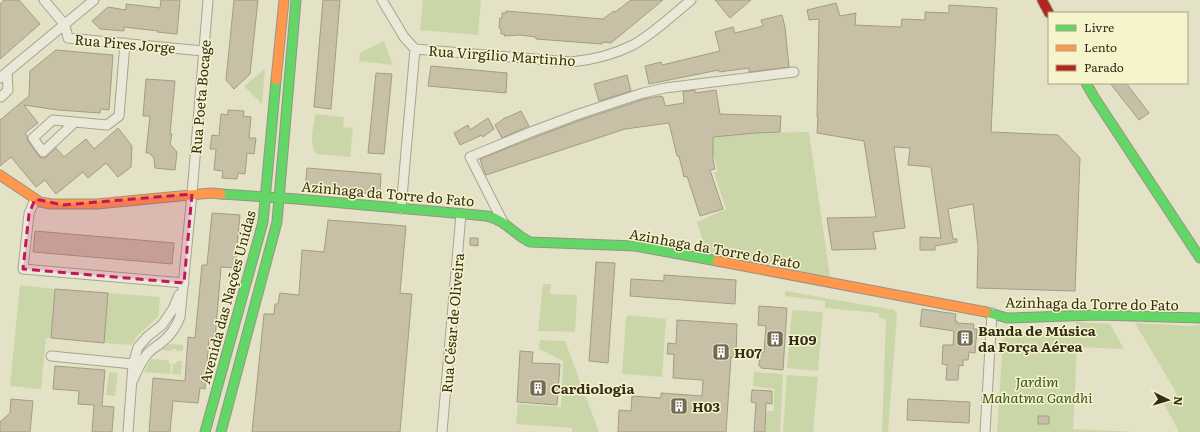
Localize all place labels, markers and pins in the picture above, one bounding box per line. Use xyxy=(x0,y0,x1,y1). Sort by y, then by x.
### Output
place label: Banda de Música da Força Aérea xyxy=(978,320,1097,356)
building icon: Banda de Música da Força Aérea xyxy=(955,328,975,348)
building icon: H09 xyxy=(765,329,785,349)
place label: H09 xyxy=(788,329,816,349)
building icon: H07 xyxy=(711,342,731,362)
place label: H07 xyxy=(734,342,762,362)
building icon: Cardiologia xyxy=(528,378,548,398)
place label: Cardiologia xyxy=(551,378,635,398)
building icon: H03 xyxy=(669,396,689,416)
place label: H03 xyxy=(692,396,720,416)

